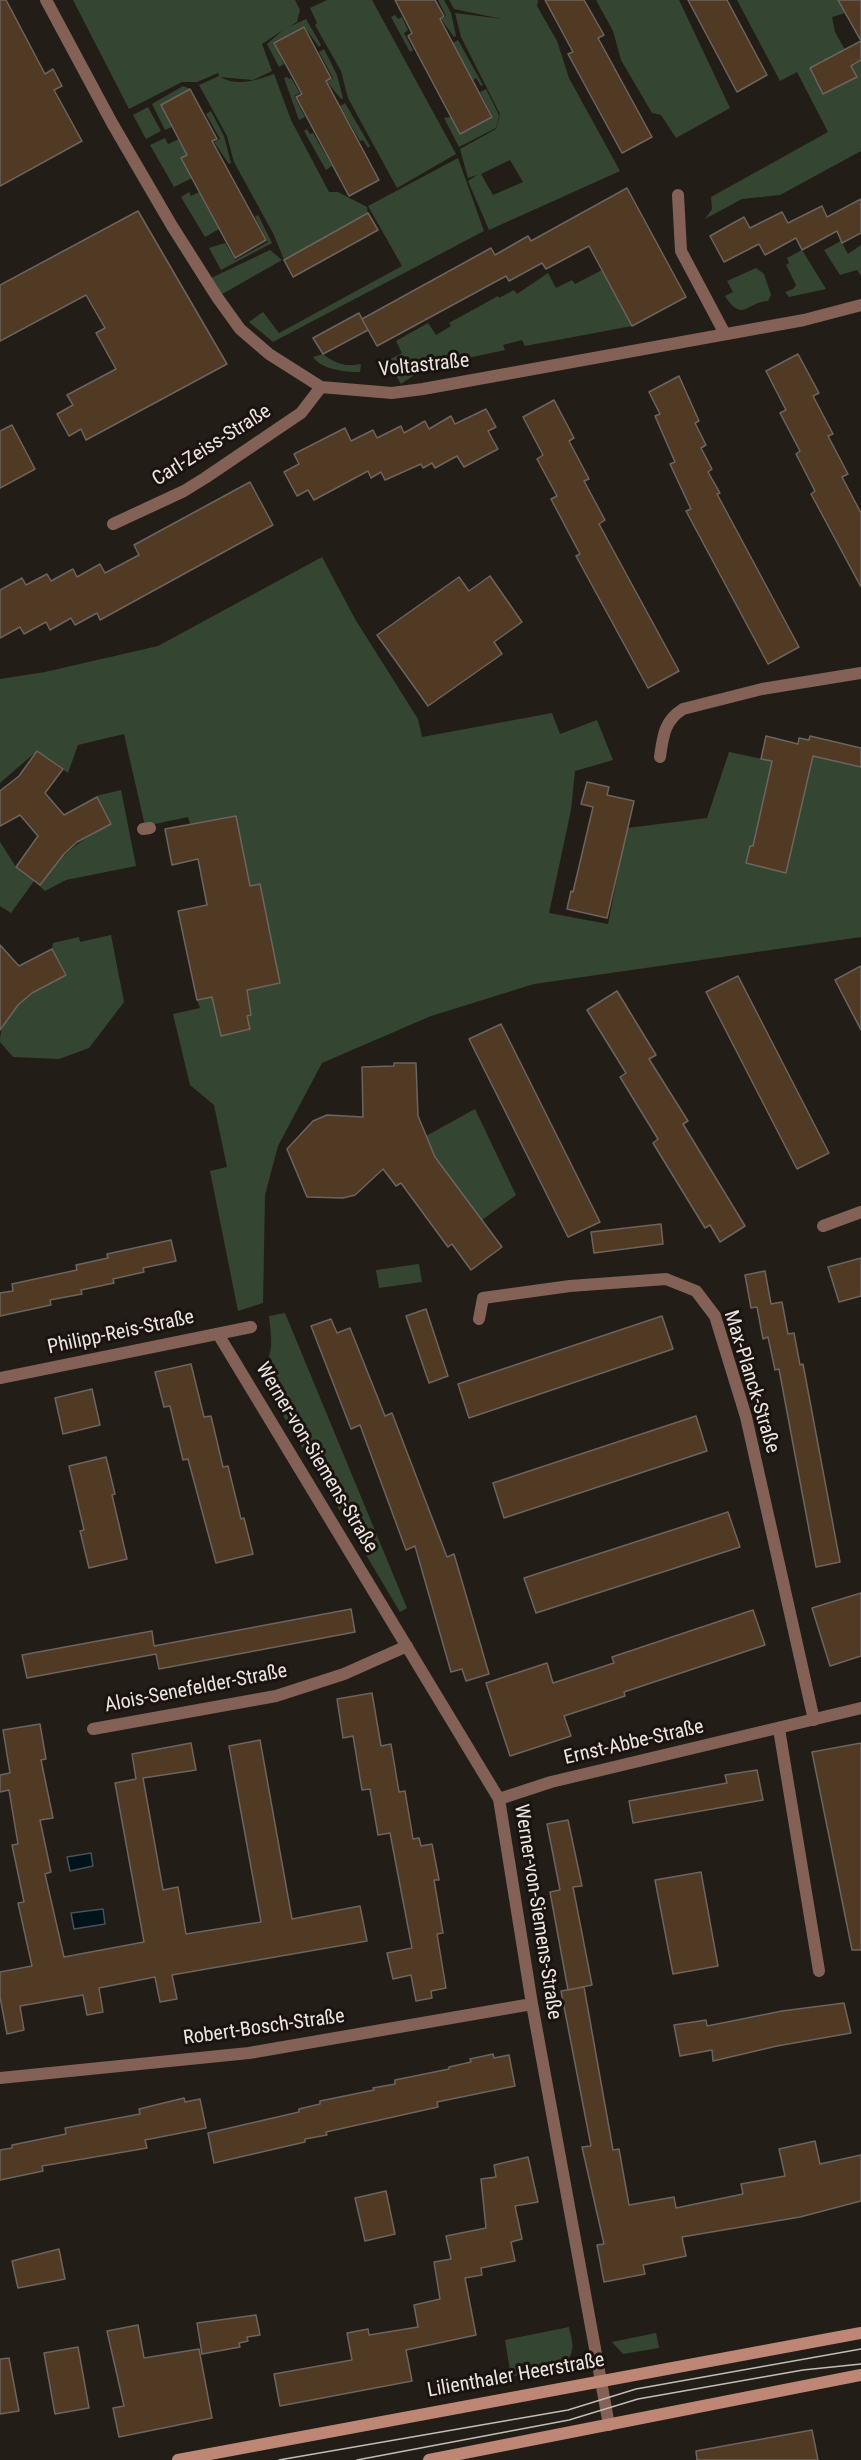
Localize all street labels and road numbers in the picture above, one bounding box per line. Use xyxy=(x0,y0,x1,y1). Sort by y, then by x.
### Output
street label: Voltastraße xyxy=(377,349,471,383)
street label: Carl-Zeiss-Straße xyxy=(148,400,276,492)
street label: Philipp-Reis-Straße xyxy=(46,1306,196,1360)
street label: Max-Planck-Straße xyxy=(718,1308,784,1456)
street label: Werner-von-Siemens-Straße xyxy=(250,1359,382,1557)
street label: Alois-Senefelder-Straße xyxy=(103,1660,289,1718)
street label: Ernst-Abbe-Straße xyxy=(562,1715,706,1771)
street label: Werner-von-Siemens-Straße xyxy=(508,1803,566,2021)
street label: Robert-Bosch-Straße xyxy=(182,2005,346,2051)
street label: Lilienthaler Heerstraße xyxy=(426,2349,606,2403)

